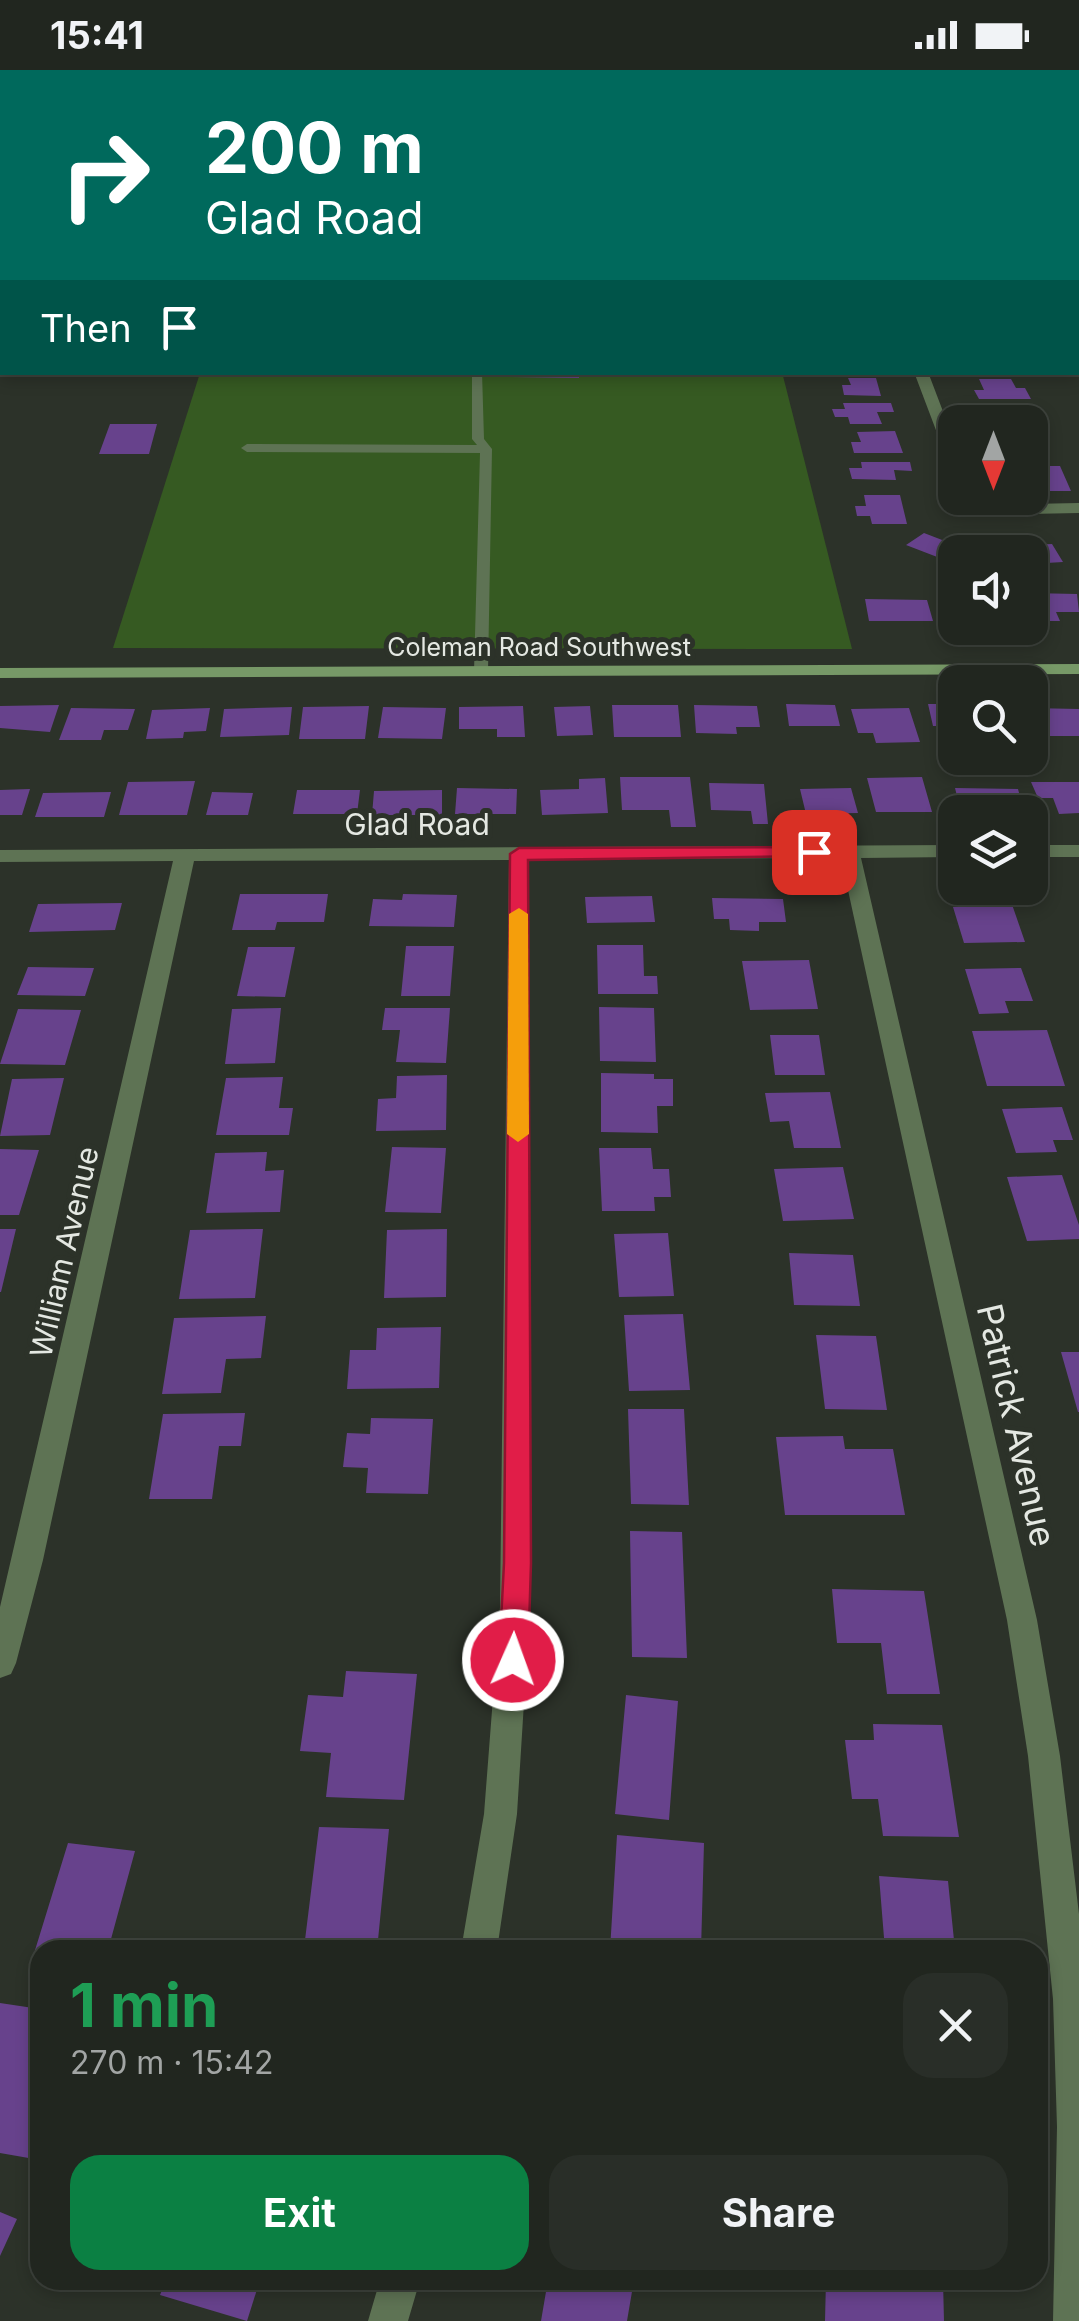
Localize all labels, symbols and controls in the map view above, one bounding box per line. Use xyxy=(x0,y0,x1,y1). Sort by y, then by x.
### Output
text: 15:41 xyxy=(50,12,144,58)
text: 200 m xyxy=(205,105,424,190)
icon: right xyxy=(40,110,170,240)
text: Glad Road xyxy=(205,190,424,245)
icon: arrive xyxy=(152,300,207,355)
text: Then xyxy=(40,305,132,351)
north arrow xyxy=(938,405,1048,515)
map controls xyxy=(938,405,1048,905)
button: sound xyxy=(938,535,1048,645)
street label: Coleman Road Southwest xyxy=(387,632,691,662)
button: search xyxy=(938,665,1048,775)
button: layers xyxy=(938,795,1048,905)
street label: Glad Road xyxy=(344,806,490,842)
pin xyxy=(772,810,857,895)
icon: arrive xyxy=(787,825,842,880)
street label: William Avenue xyxy=(22,1143,106,1361)
street label: Patrick Avenue xyxy=(969,1300,1065,1550)
position arrow xyxy=(461,1608,565,1712)
text: 1 min xyxy=(70,1969,218,2041)
button: close xyxy=(903,1973,1008,2078)
text: 270 m · 15:42 xyxy=(70,2043,273,2082)
button: Exit xyxy=(70,2155,529,2270)
button: Share xyxy=(549,2155,1008,2270)

